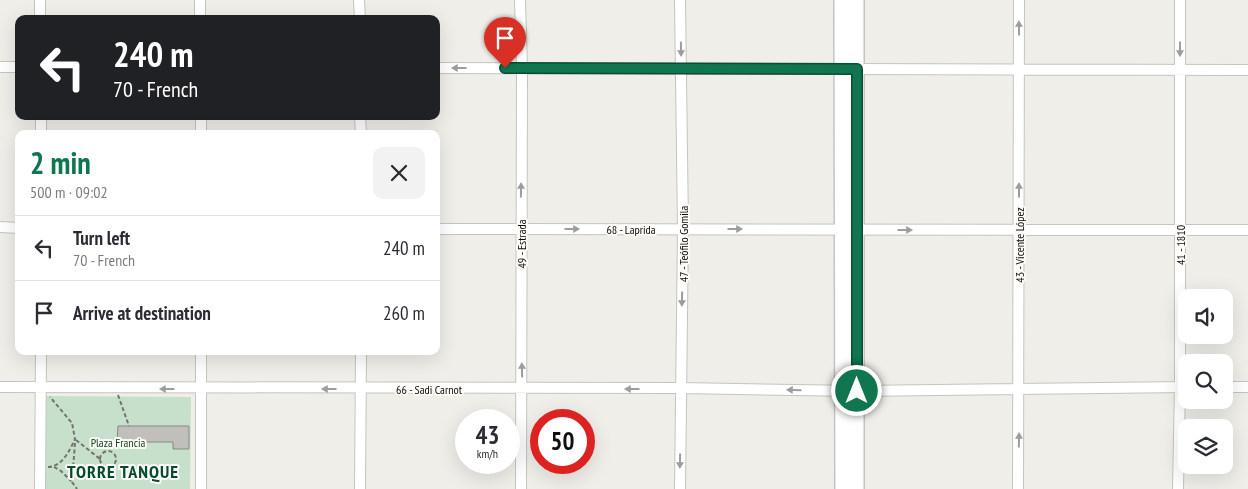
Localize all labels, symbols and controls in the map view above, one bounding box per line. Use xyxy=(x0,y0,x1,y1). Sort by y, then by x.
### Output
pin xyxy=(484,17,526,68)
one-way arrow xyxy=(1015,20,1023,36)
icon: arrive xyxy=(491,24,519,52)
text: 240 m xyxy=(113,31,194,77)
icon: left xyxy=(30,35,95,100)
one-way arrow xyxy=(677,41,685,57)
one-way arrow xyxy=(1176,41,1184,57)
one-way arrow xyxy=(450,64,466,72)
text: 70 - French xyxy=(113,75,198,103)
text: 2 min xyxy=(30,143,91,182)
button: close xyxy=(373,147,425,199)
text: 500 m · 09:02 xyxy=(30,182,108,202)
one-way arrow xyxy=(517,182,525,198)
one-way arrow xyxy=(1015,182,1023,198)
street label: 47 - Teófilo Gomila xyxy=(676,205,691,282)
street label: 43 - Vicente López xyxy=(1012,207,1027,283)
street label: 49 - Estrada xyxy=(514,219,529,269)
street label: 68 - Laprida xyxy=(606,222,656,237)
one-way arrow xyxy=(565,225,581,233)
one-way arrow xyxy=(727,225,743,233)
street label: 41 - 1810 xyxy=(1173,225,1188,265)
text: Turn left xyxy=(73,226,130,250)
one-way arrow xyxy=(897,226,913,234)
icon: left xyxy=(30,234,58,262)
text: 240 m xyxy=(383,236,425,260)
text: 70 - French xyxy=(73,250,135,270)
map controls xyxy=(1178,289,1233,474)
button: sound xyxy=(1178,289,1233,344)
one-way arrow xyxy=(678,291,686,307)
icon: arrive xyxy=(30,299,58,327)
text: Arrive at destination xyxy=(73,301,211,325)
text: 260 m xyxy=(383,301,425,325)
button: search xyxy=(1178,354,1233,409)
one-way arrow xyxy=(518,362,526,378)
position arrow xyxy=(830,364,882,416)
street label: 66 - Sadi Carnot xyxy=(396,382,463,397)
one-way arrow xyxy=(158,385,174,393)
one-way arrow xyxy=(321,385,337,393)
one-way arrow xyxy=(623,385,639,393)
one-way arrow xyxy=(786,386,802,394)
speed limit sign: 50 xyxy=(530,409,595,474)
text: 43 xyxy=(476,419,499,451)
button: layers xyxy=(1178,419,1233,474)
one-way arrow xyxy=(1015,432,1023,448)
park label: Plaza Francia xyxy=(91,435,146,450)
text: km/h xyxy=(477,446,498,461)
one-way arrow xyxy=(676,453,684,469)
district label: TORRE TANQUE xyxy=(67,460,179,483)

